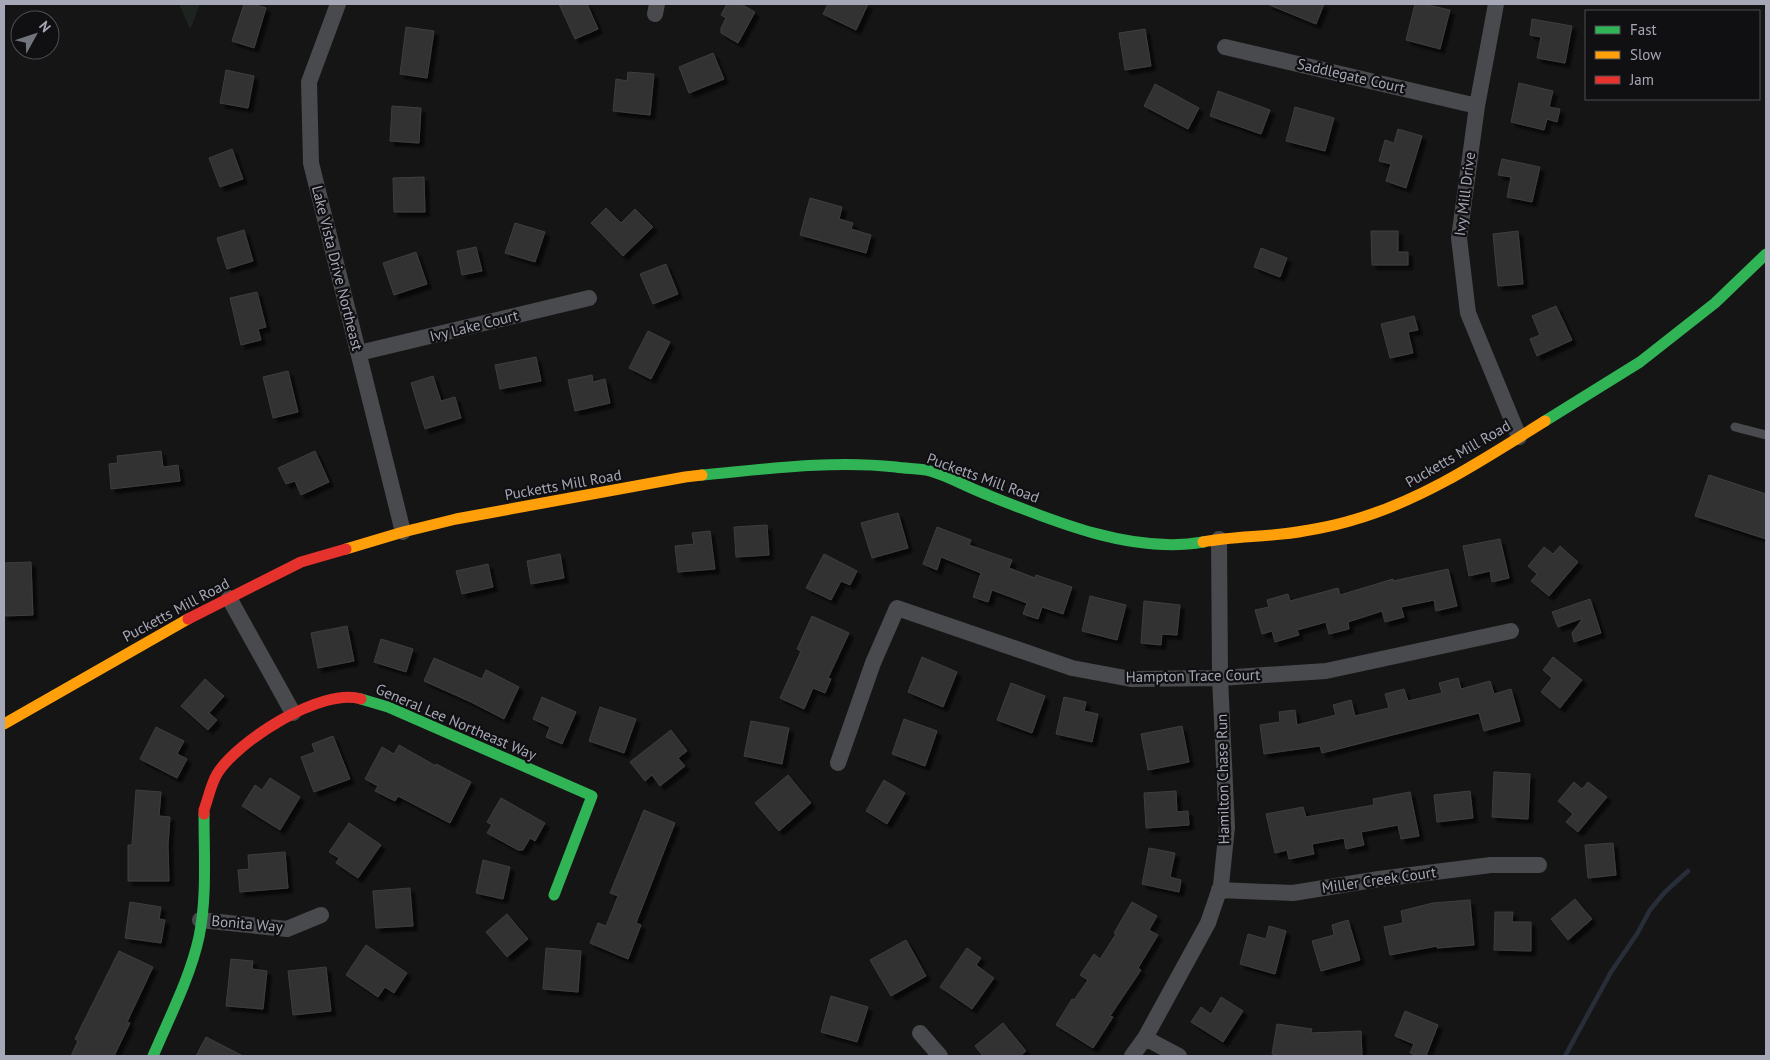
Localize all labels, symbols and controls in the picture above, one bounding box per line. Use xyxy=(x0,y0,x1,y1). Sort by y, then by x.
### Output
north arrow xyxy=(10,10,60,60)
legend xyxy=(1585,10,1760,100)
text: N xyxy=(35,17,55,36)
text: Fast xyxy=(1630,20,1657,39)
text: Slow xyxy=(1630,45,1661,64)
street label: Saddlegate Court xyxy=(1295,54,1407,97)
text: Jam xyxy=(1629,70,1654,89)
street label: Ivy Mill Drive xyxy=(1450,151,1479,237)
street label: Lake Vista Drive Northeast xyxy=(308,183,367,352)
street label: Ivy Lake Court xyxy=(428,305,520,346)
street label: Pucketts Mill Road xyxy=(1402,416,1514,491)
street label: Pucketts Mill Road xyxy=(924,448,1042,507)
street label: Pucketts Mill Road xyxy=(503,465,623,504)
street label: Pucketts Mill Road xyxy=(119,573,232,646)
street label: Hampton Trace Court xyxy=(1126,665,1260,686)
street label: General Lee Northeast Way xyxy=(373,679,539,764)
street label: Hamilton Chase Run xyxy=(1212,714,1233,844)
street label: Miller Creek Court xyxy=(1320,862,1437,897)
street label: Bonita Way xyxy=(211,911,283,936)

